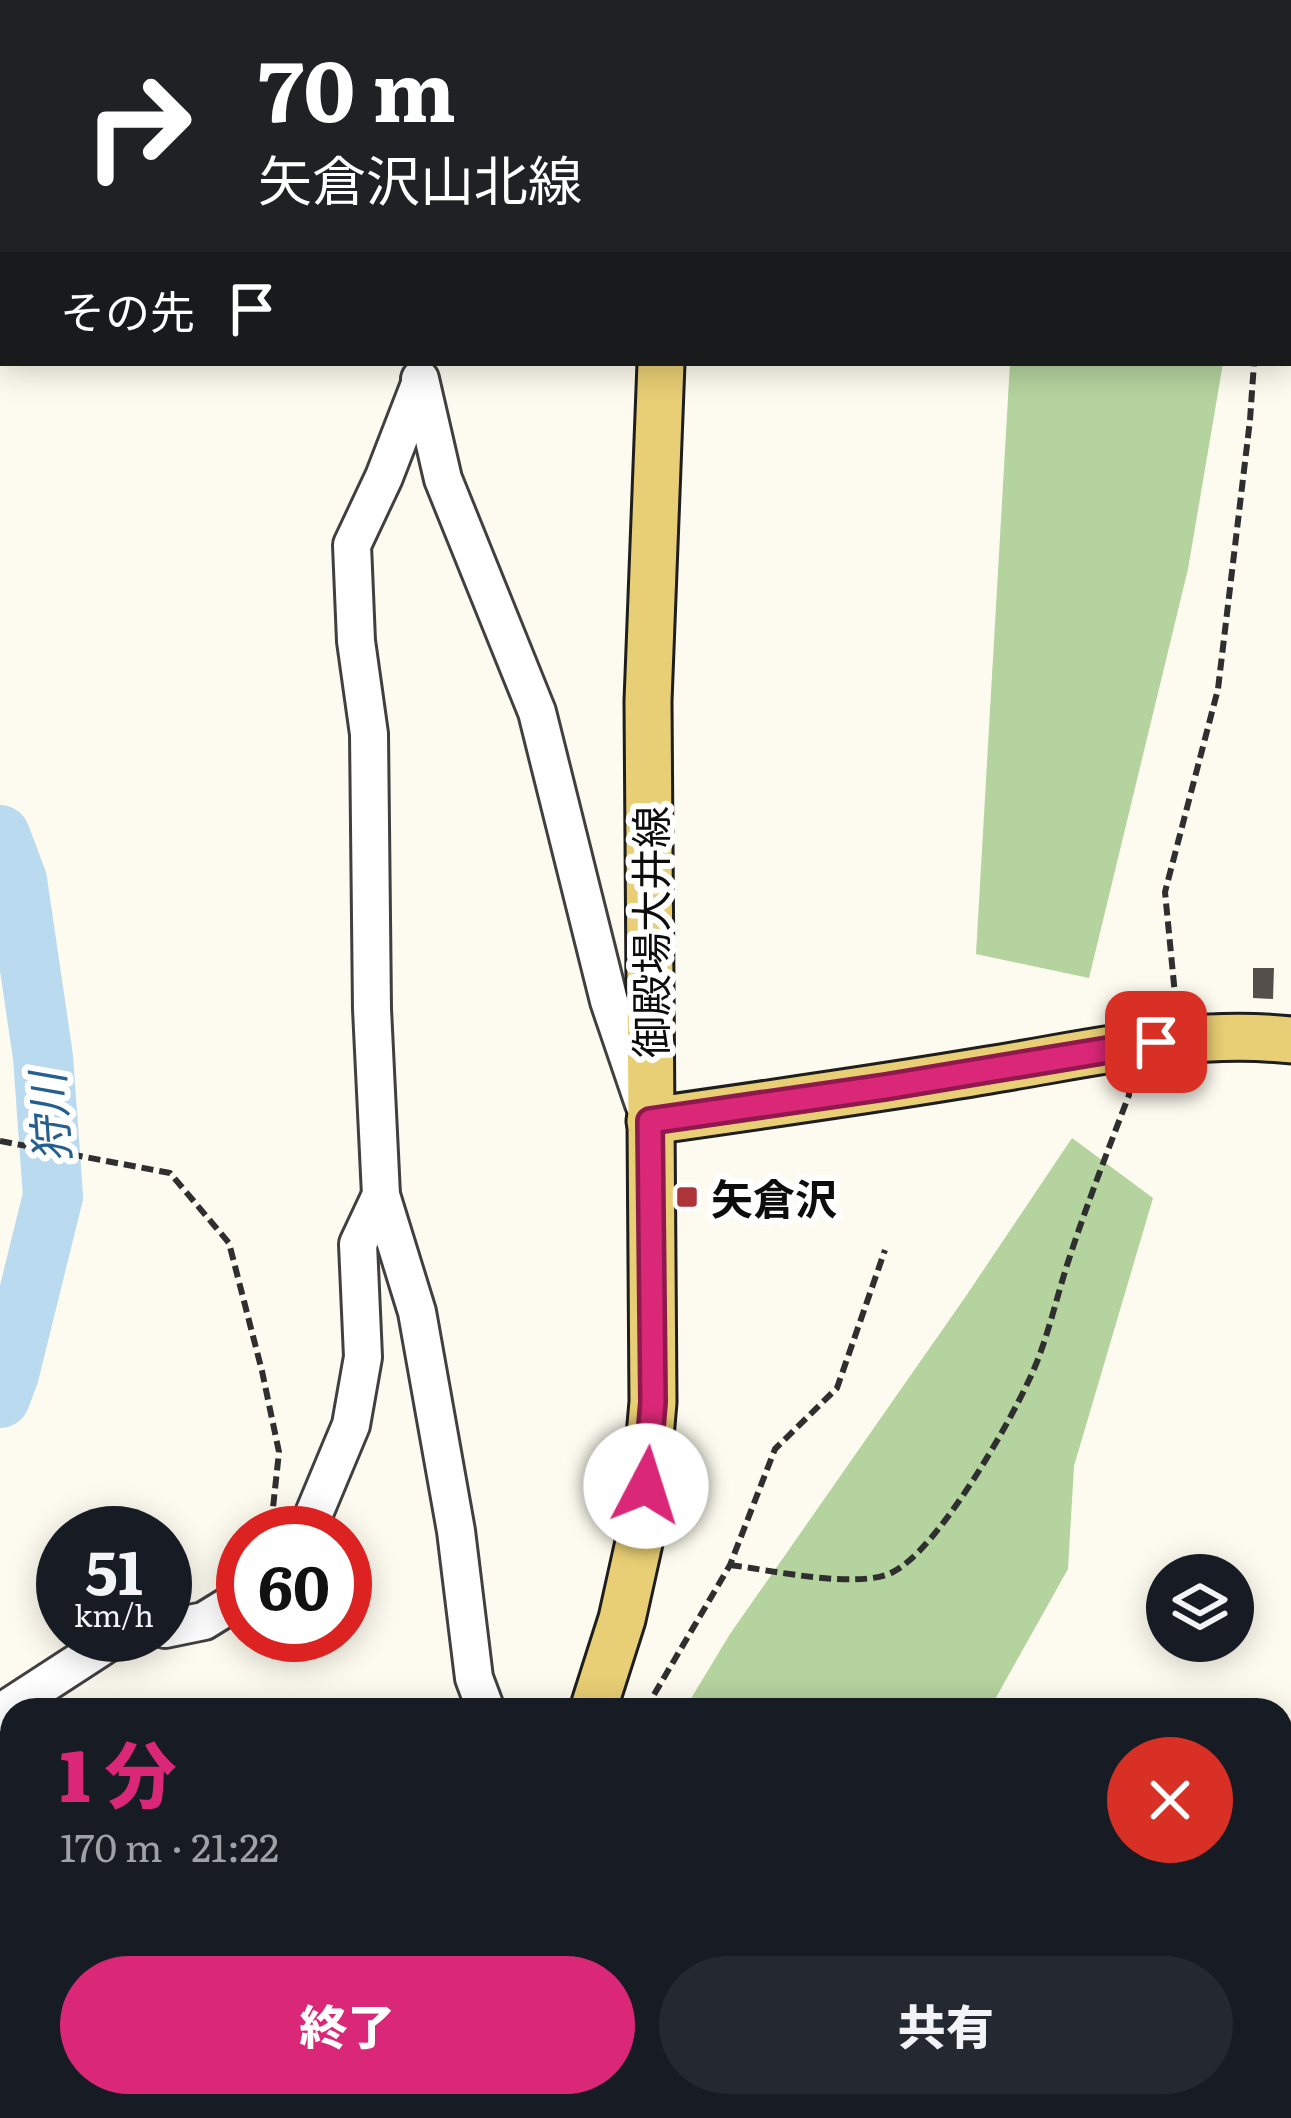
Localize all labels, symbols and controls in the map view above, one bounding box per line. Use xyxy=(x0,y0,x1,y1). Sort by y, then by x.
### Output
text: 70 m xyxy=(258,23,456,148)
icon: right xyxy=(60,48,216,204)
text: 矢倉沢山北線 xyxy=(258,137,582,218)
text: その先 xyxy=(60,276,195,343)
icon: arrive xyxy=(219,276,285,342)
street label: 御殿場大井線 xyxy=(618,806,680,1058)
pin xyxy=(1105,991,1207,1093)
icon: arrive xyxy=(1123,1009,1189,1075)
water label: 狩川 xyxy=(10,1067,84,1165)
place label: 矢倉沢 xyxy=(711,1166,837,1228)
marker: 矢倉沢 xyxy=(674,1184,700,1210)
position arrow xyxy=(583,1423,709,1549)
speed limit sign: 60 xyxy=(216,1506,372,1662)
text: 51 xyxy=(85,1524,143,1613)
map controls xyxy=(1146,1554,1254,1662)
button: layers xyxy=(1146,1554,1254,1662)
text: km/h xyxy=(74,1592,154,1636)
text: 1 分 xyxy=(60,1717,177,1824)
button: close xyxy=(1107,1737,1233,1863)
text: 170 m · 21:22 xyxy=(60,1816,279,1874)
button: 終了 xyxy=(60,1956,635,2094)
button: 共有 xyxy=(659,1956,1233,2094)

